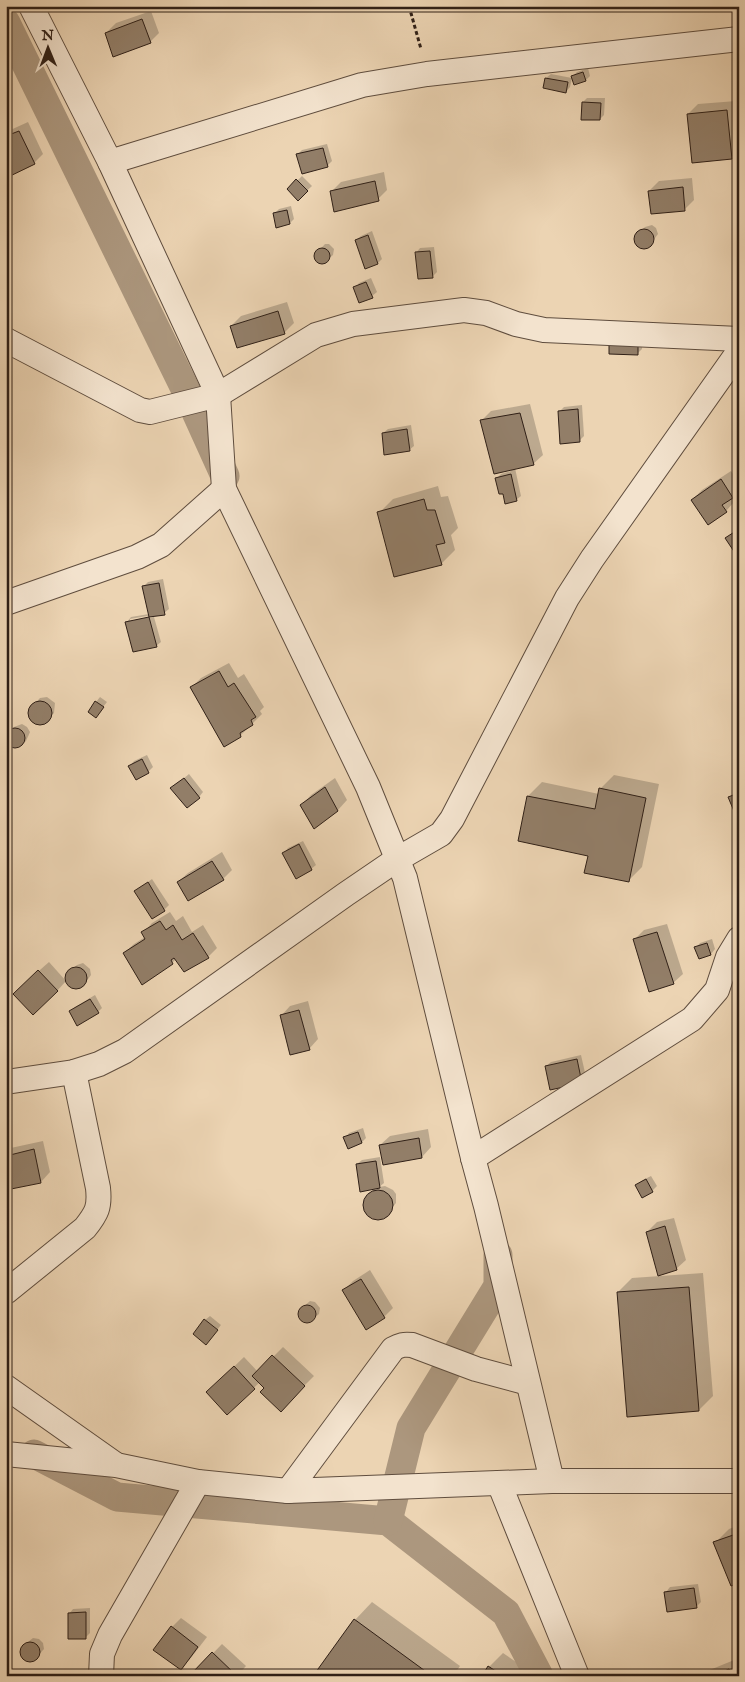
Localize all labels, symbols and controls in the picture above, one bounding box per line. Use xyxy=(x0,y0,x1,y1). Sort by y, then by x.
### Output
north arrow xyxy=(22,22,72,72)
text: N xyxy=(41,27,54,45)

